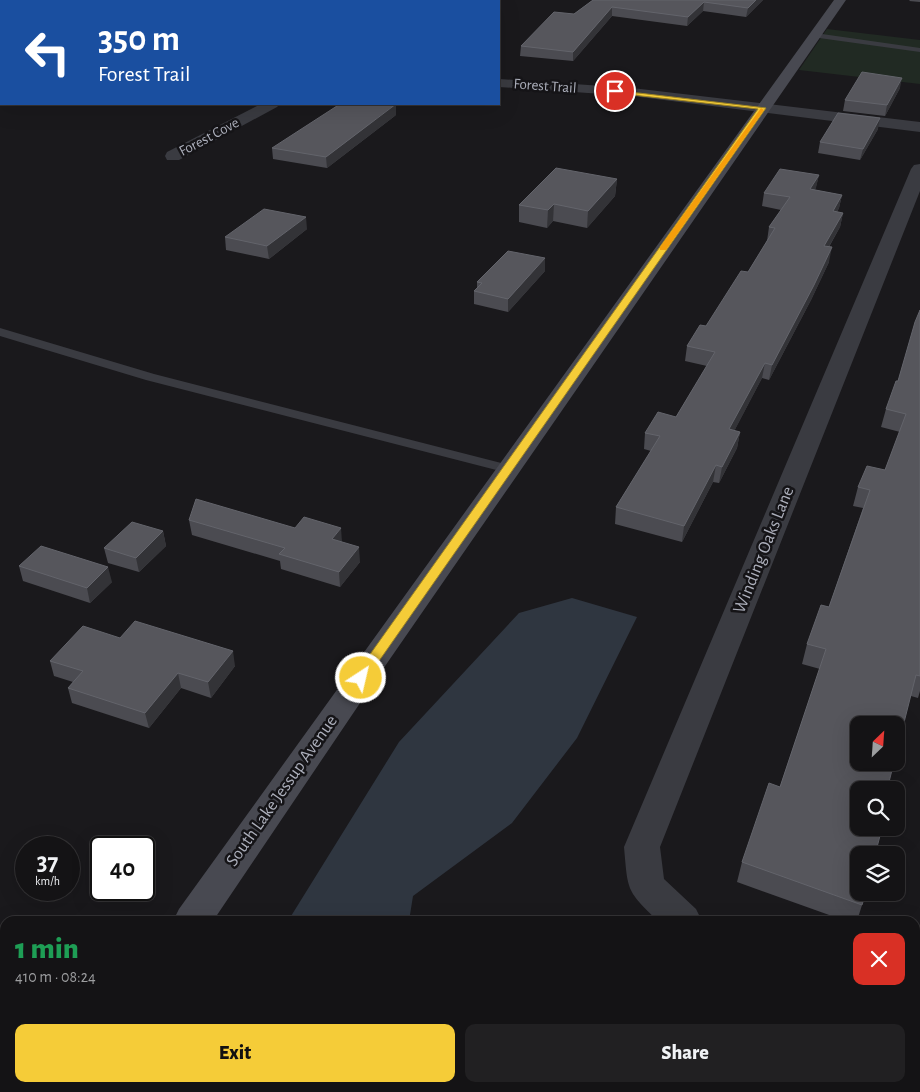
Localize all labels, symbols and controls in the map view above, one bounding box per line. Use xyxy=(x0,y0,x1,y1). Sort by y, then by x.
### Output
icon: left xyxy=(15,20,80,85)
text: 350 m xyxy=(98,22,180,57)
text: Forest Trail xyxy=(98,63,191,85)
pin xyxy=(594,70,636,112)
street label: Forest Trail xyxy=(513,76,577,96)
icon: arrive xyxy=(601,77,629,105)
street label: Forest Cove xyxy=(177,115,241,159)
street label: Winding Oaks Lane xyxy=(730,484,798,616)
position arrow xyxy=(334,651,386,703)
street label: South Lake Jessup Avenue xyxy=(223,712,341,870)
north arrow xyxy=(850,716,905,771)
map controls xyxy=(850,716,905,901)
button: search xyxy=(850,781,905,836)
speed limit sign: 40 xyxy=(90,836,155,901)
button: layers xyxy=(850,846,905,901)
text: 37 xyxy=(37,850,58,875)
text: km/h xyxy=(35,875,60,887)
button: close xyxy=(853,933,905,985)
text: 1 min xyxy=(15,934,79,964)
text: 410 m · 08:24 xyxy=(15,969,96,985)
button: Exit xyxy=(15,1024,455,1082)
button: Share xyxy=(465,1024,905,1082)

